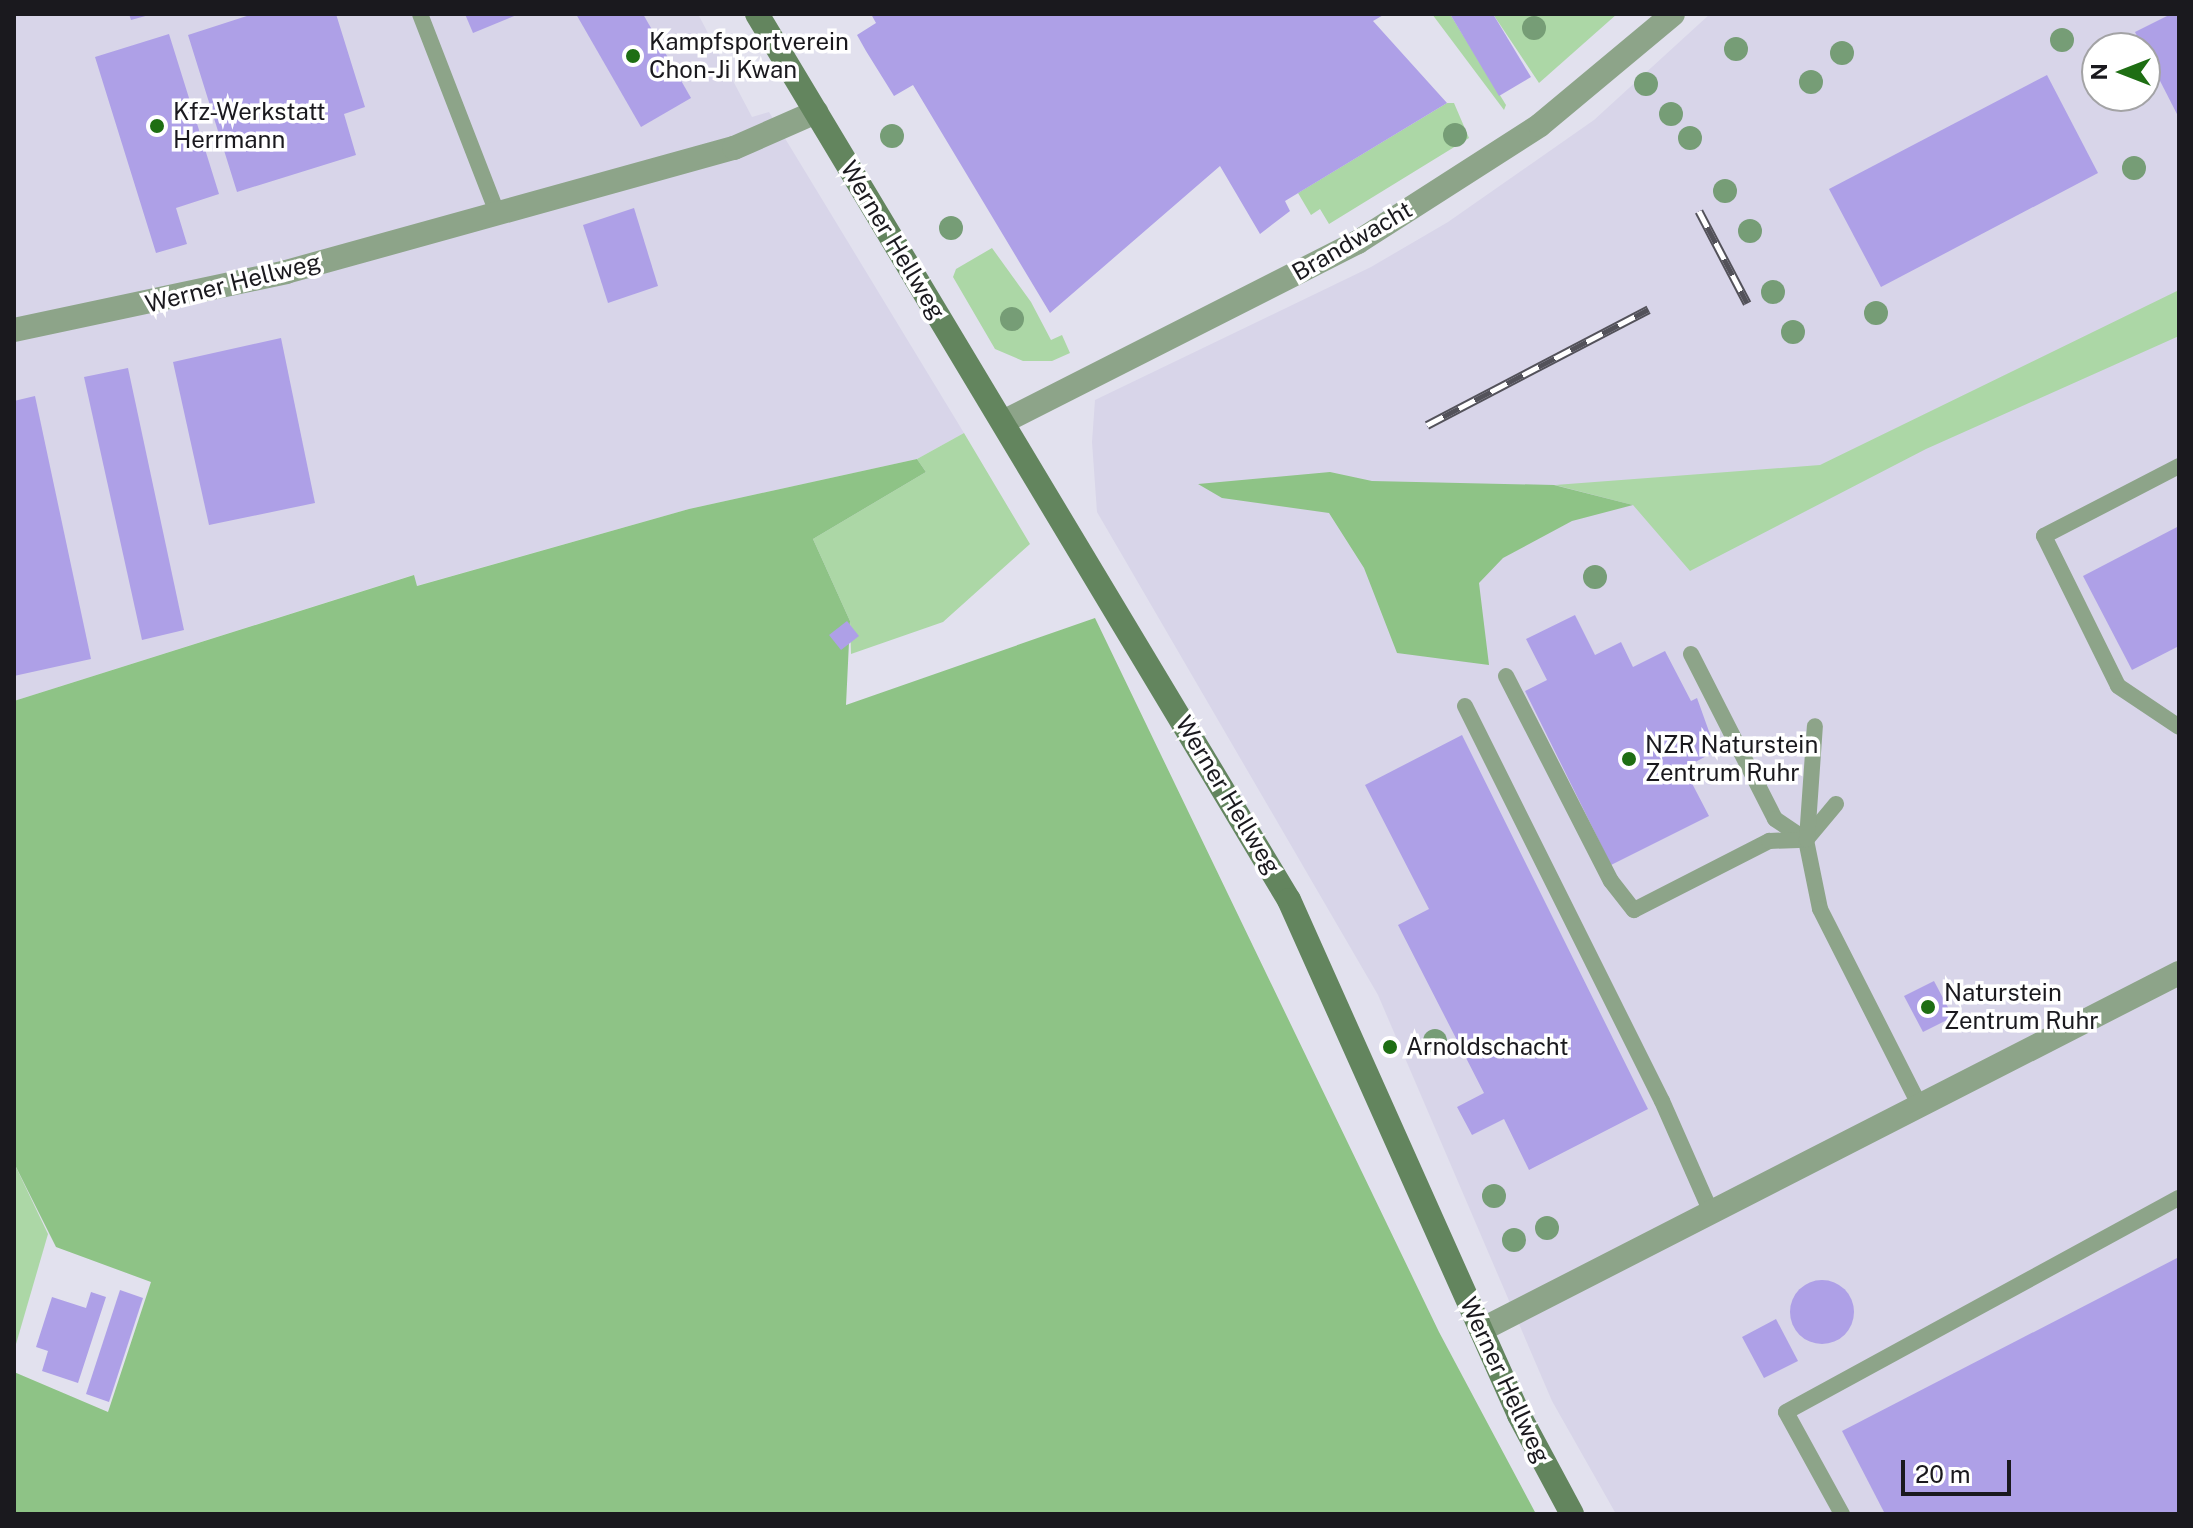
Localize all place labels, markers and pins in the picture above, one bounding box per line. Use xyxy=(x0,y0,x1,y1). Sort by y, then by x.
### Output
place label: Kampfsportverein Chon-Ji Kwan xyxy=(649,28,849,84)
marker: Kampfsportverein Chon-Ji Kwan xyxy=(624,47,642,65)
place label: Kfz-Werkstatt Herrmann xyxy=(173,98,326,154)
marker: Kfz-Werkstatt Herrmann xyxy=(148,117,166,135)
place label: NZR Naturstein Zentrum Ruhr xyxy=(1645,731,1818,787)
marker: NZR Naturstein Zentrum Ruhr xyxy=(1620,750,1638,768)
place label: Naturstein Zentrum Ruhr xyxy=(1944,979,2099,1035)
marker: Naturstein Zentrum Ruhr xyxy=(1919,998,1937,1016)
place label: Arnoldschacht xyxy=(1406,1033,1568,1061)
marker: Arnoldschacht xyxy=(1381,1038,1399,1056)

